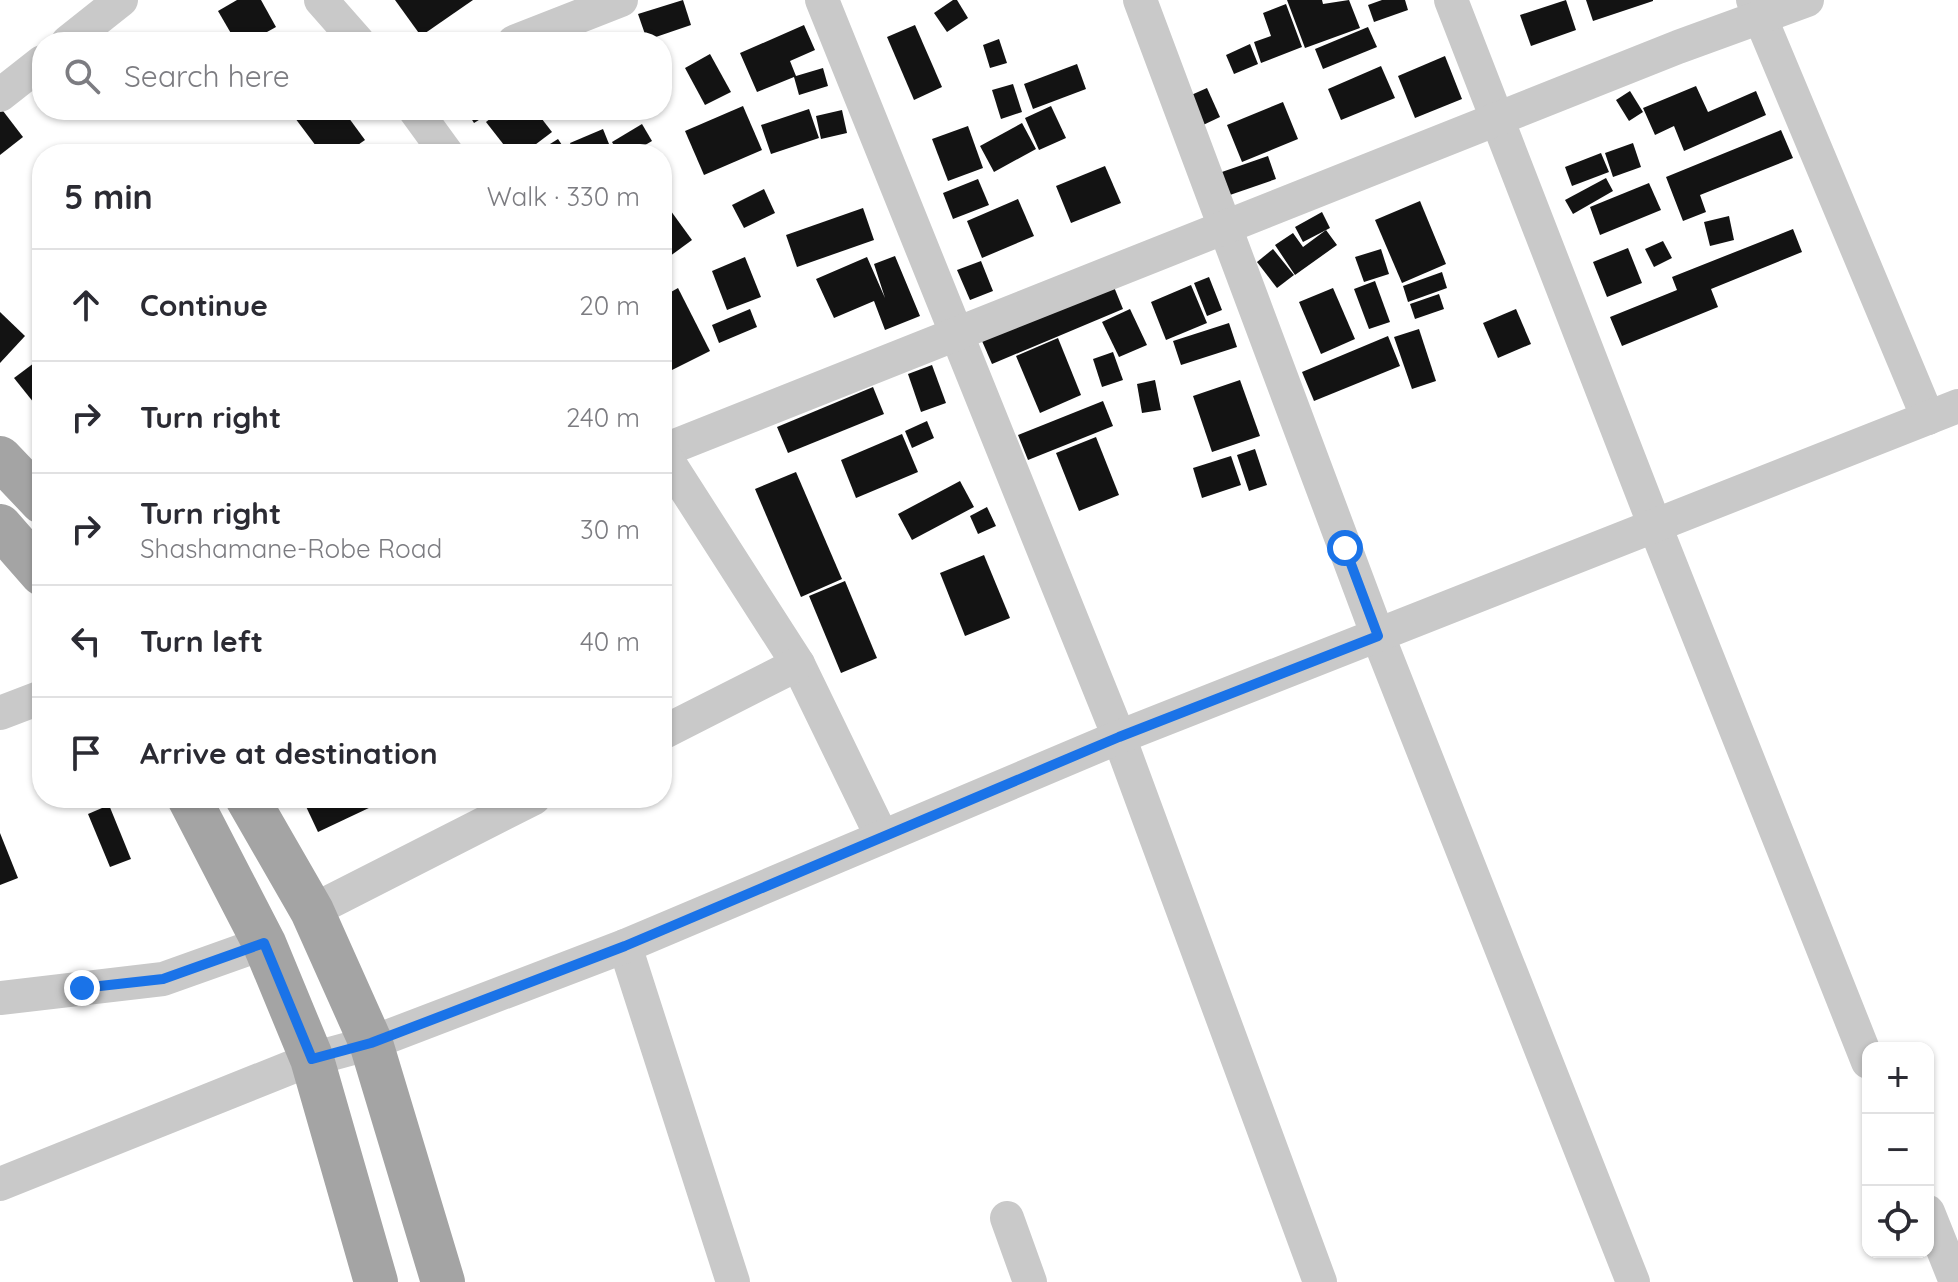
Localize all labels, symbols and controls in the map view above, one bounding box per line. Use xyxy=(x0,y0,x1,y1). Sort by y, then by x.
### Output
search box xyxy=(32,32,672,120)
icon: search xyxy=(60,54,104,98)
text: Search here xyxy=(124,57,290,95)
text: 5 min xyxy=(64,175,153,218)
text: Walk · 330 m xyxy=(487,180,640,213)
icon: ahead xyxy=(64,283,108,327)
text: Continue xyxy=(140,286,268,324)
text: 20 m xyxy=(579,289,640,322)
icon: right xyxy=(64,395,108,439)
text: Turn right xyxy=(140,398,281,436)
text: 240 m xyxy=(566,401,640,434)
text: Turn right xyxy=(140,494,281,532)
icon: right xyxy=(64,507,108,551)
text: 30 m xyxy=(580,513,640,546)
route start xyxy=(1327,530,1363,566)
text: Shashamane-Robe Road xyxy=(140,532,442,565)
icon: left xyxy=(64,619,108,663)
text: Turn left xyxy=(140,622,263,660)
text: 40 m xyxy=(580,625,640,658)
icon: arrive xyxy=(64,731,108,775)
text: Arrive at destination xyxy=(140,734,438,772)
route end xyxy=(64,970,100,1006)
map controls xyxy=(1862,1042,1934,1258)
button: + xyxy=(1862,1042,1934,1114)
button: − xyxy=(1862,1114,1934,1186)
button: locate xyxy=(1862,1186,1934,1258)

